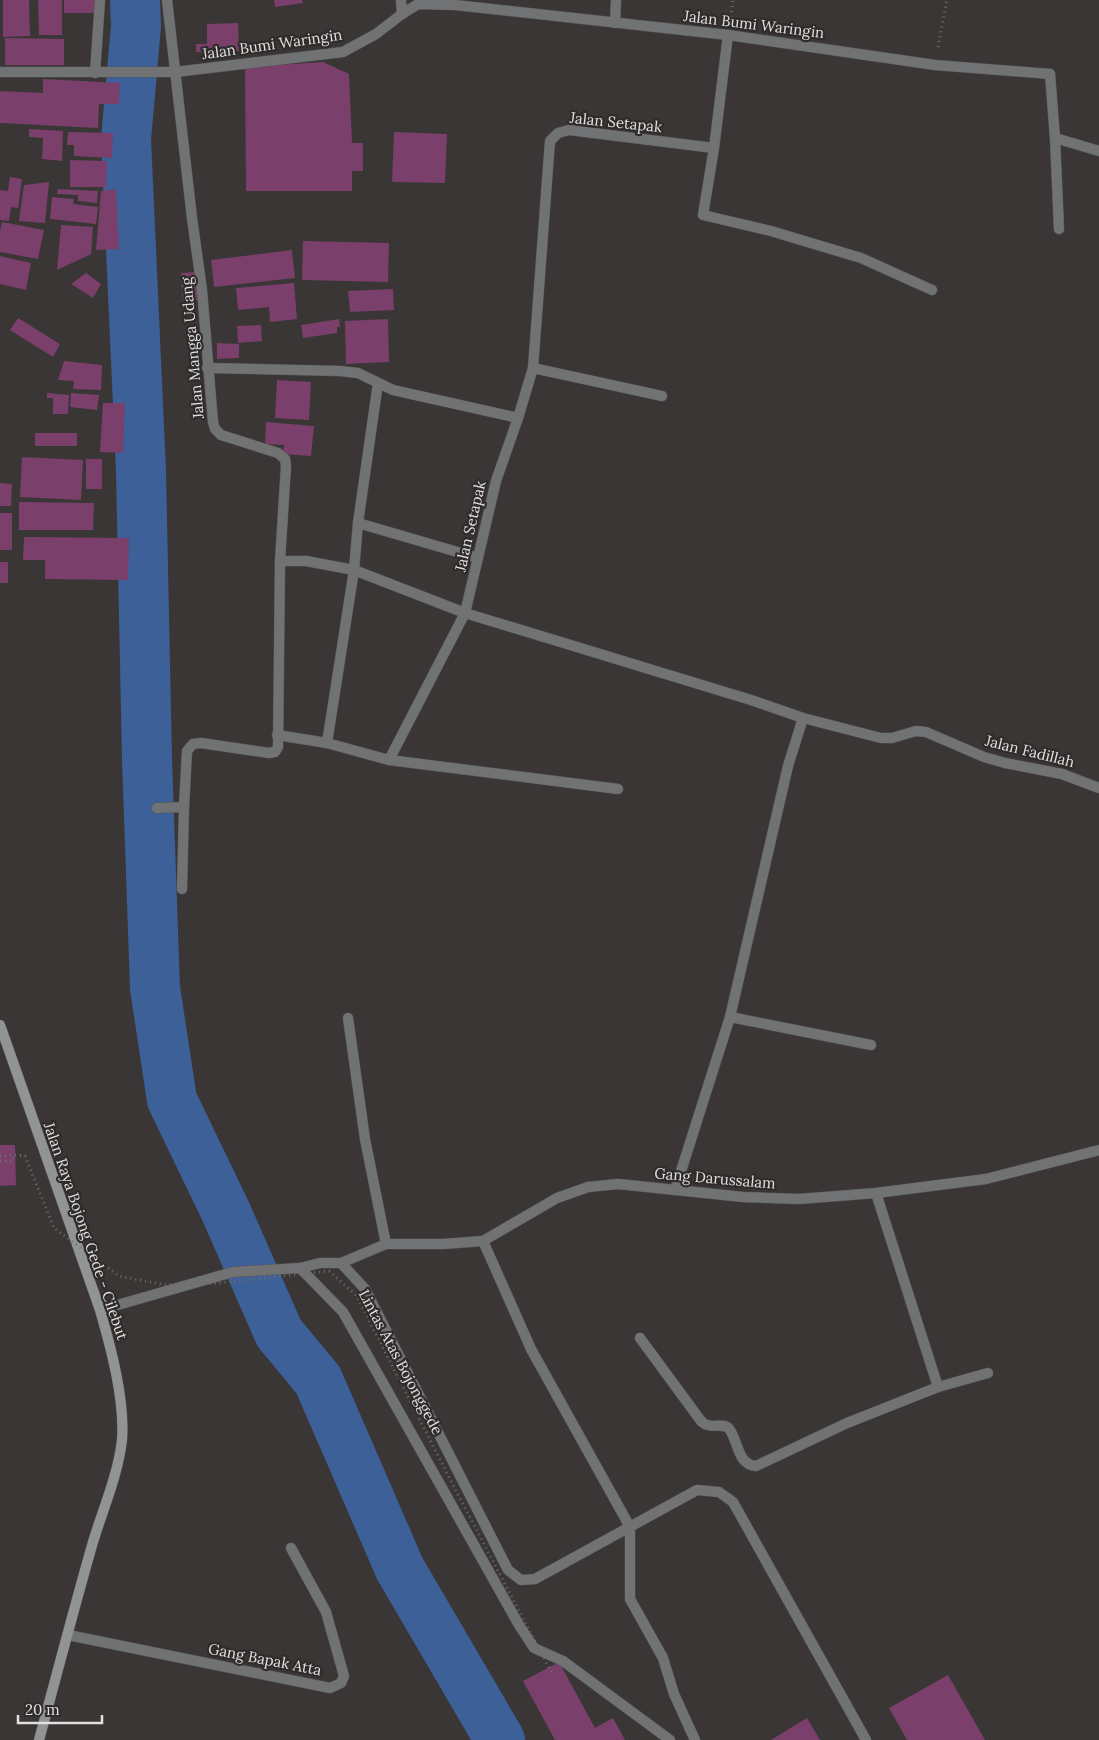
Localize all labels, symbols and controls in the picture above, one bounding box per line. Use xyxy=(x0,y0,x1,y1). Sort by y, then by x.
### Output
street label: Jalan Bumi Waringin xyxy=(682,6,825,42)
street label: Jalan Bumi Waringin xyxy=(200,25,343,63)
street label: Jalan Setapak xyxy=(568,108,663,136)
street label: Jalan Mangga Udang xyxy=(176,276,208,421)
street label: Jalan Setapak xyxy=(450,479,490,574)
street label: Jalan Fadillah xyxy=(982,730,1077,771)
street label: Jalan Raya Bojong Gede - Cilebut xyxy=(39,1119,132,1343)
street label: Gang Darussalam xyxy=(654,1163,776,1193)
street label: Lintas Atas Bojonggede xyxy=(355,1286,447,1438)
street label: Gang Bapak Atta xyxy=(207,1639,324,1679)
scale bar xyxy=(18,1692,101,1724)
text: 20 m xyxy=(25,1700,60,1719)

